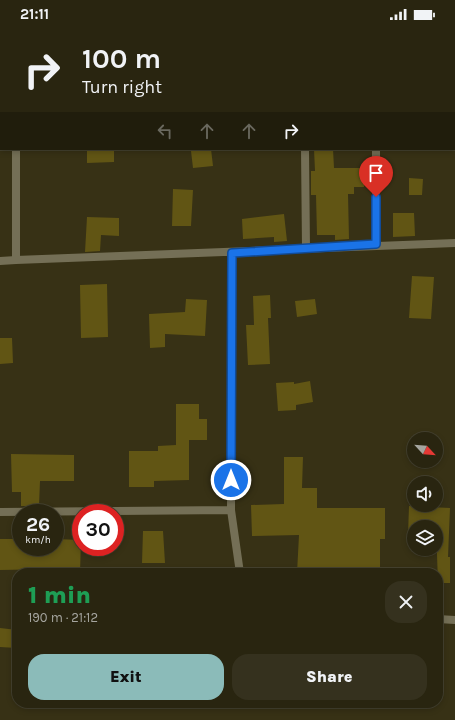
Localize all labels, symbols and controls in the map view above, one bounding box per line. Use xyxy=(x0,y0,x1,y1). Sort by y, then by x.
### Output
text: 21:11 xyxy=(20,5,49,23)
text: 100 m xyxy=(82,42,161,75)
icon: right xyxy=(16,44,68,96)
text: Turn right xyxy=(82,76,162,98)
icon: left xyxy=(154,120,176,142)
icon: ahead xyxy=(196,120,218,142)
icon: ahead xyxy=(238,120,260,142)
icon: right xyxy=(280,120,302,142)
pin xyxy=(359,156,393,197)
icon: arrive xyxy=(365,162,387,184)
north arrow xyxy=(407,432,443,468)
map controls xyxy=(407,432,443,556)
position arrow xyxy=(210,459,252,501)
button: sound xyxy=(407,476,443,512)
speed limit sign: 30 xyxy=(72,504,124,556)
text: 26 xyxy=(26,513,50,536)
button: layers xyxy=(407,520,443,556)
text: km/h xyxy=(25,534,51,546)
text: 1 min xyxy=(28,581,91,609)
button: close xyxy=(385,581,427,623)
text: 190 m · 21:12 xyxy=(28,610,98,625)
button: Exit xyxy=(28,654,224,700)
button: Share xyxy=(232,654,427,700)

